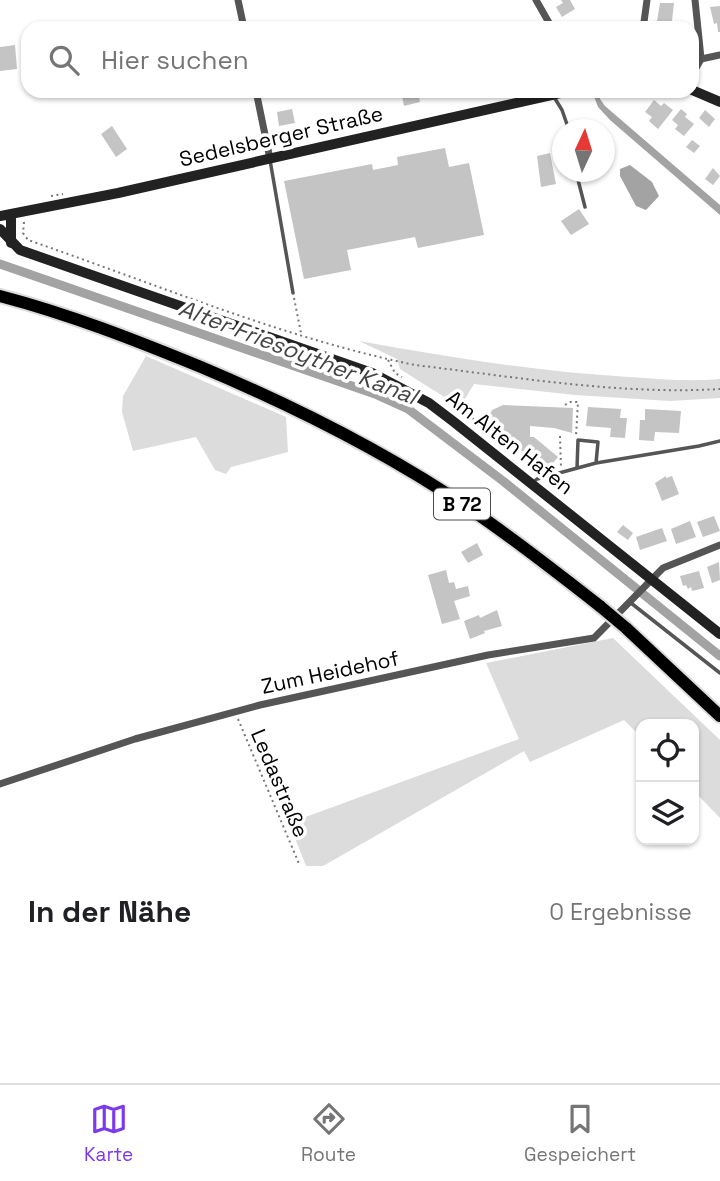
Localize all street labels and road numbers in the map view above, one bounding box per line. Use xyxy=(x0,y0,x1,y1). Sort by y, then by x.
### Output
street label: Sedelsberger Straße xyxy=(177,99,385,173)
street label: Am Alten Hafen xyxy=(441,384,579,500)
road number: B 72 xyxy=(434,489,490,520)
street label: Zum Heidehof xyxy=(259,644,401,700)
street label: Ledastraße xyxy=(245,725,315,841)

